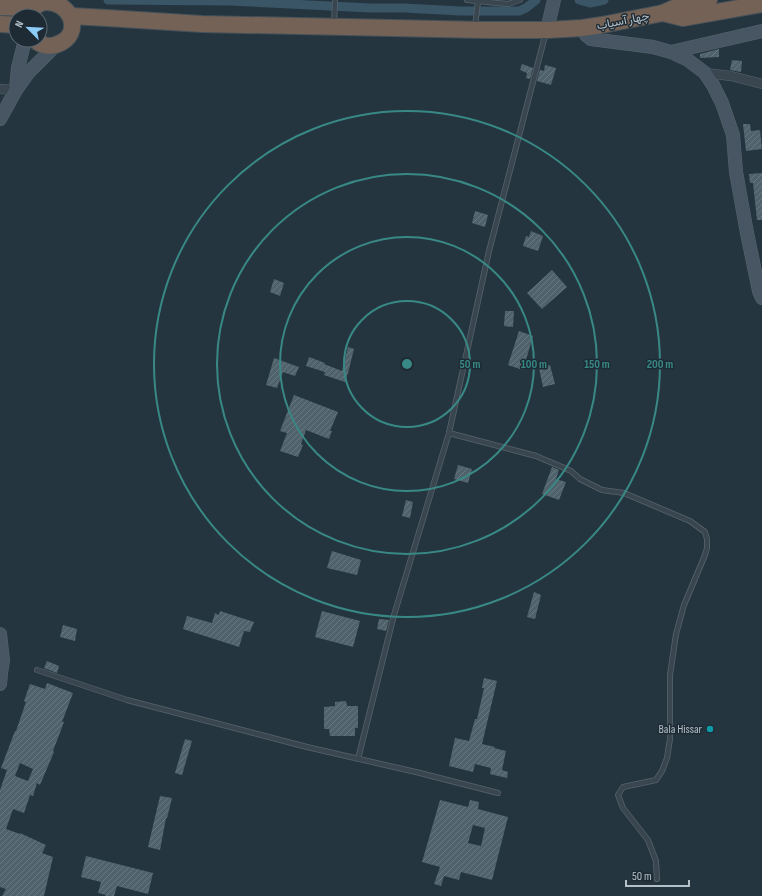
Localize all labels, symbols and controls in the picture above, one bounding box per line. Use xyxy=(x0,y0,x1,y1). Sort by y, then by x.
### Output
north arrow xyxy=(8,8,48,48)
street label: چهار آسیاب xyxy=(595,9,651,33)
text: N xyxy=(12,19,27,29)
centre of rings xyxy=(400,357,414,371)
text: 50 m xyxy=(460,357,480,372)
text: 100 m xyxy=(521,357,547,372)
text: 150 m xyxy=(584,357,610,372)
text: 200 m xyxy=(647,357,673,372)
place label: Bala Hissar xyxy=(658,722,703,737)
marker: Bala Hissar xyxy=(705,724,715,734)
scale bar xyxy=(626,862,689,888)
text: 50 m xyxy=(632,869,652,884)

